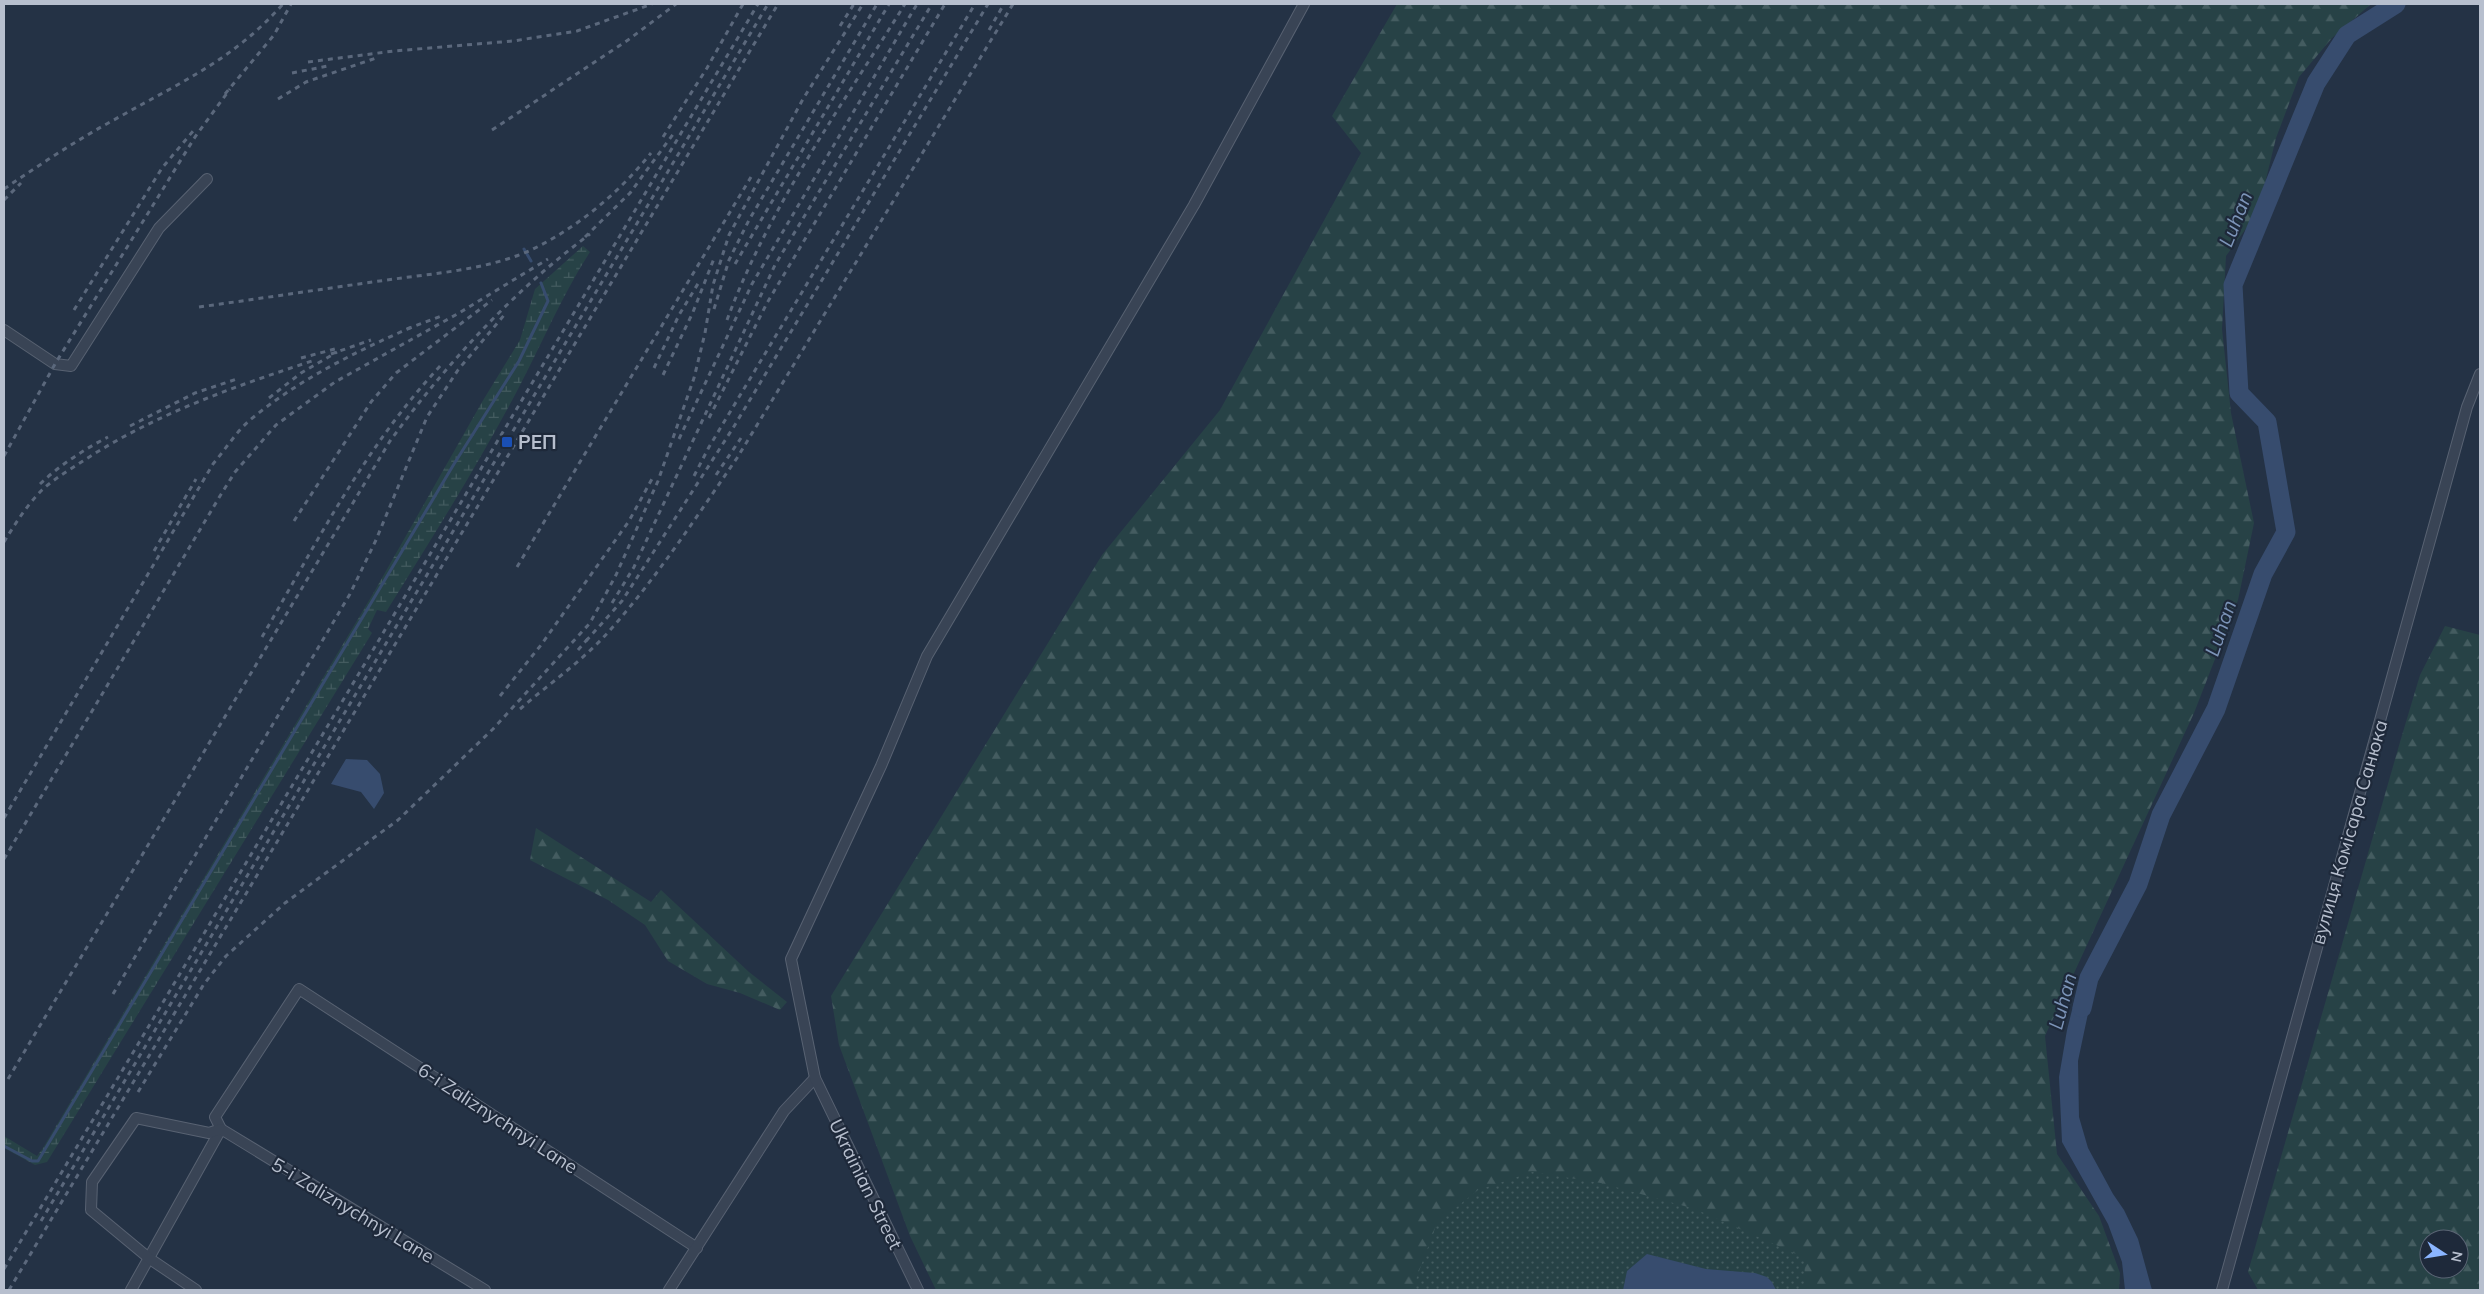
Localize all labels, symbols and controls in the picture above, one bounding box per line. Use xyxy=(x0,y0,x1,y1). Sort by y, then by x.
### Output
water label: Luhan xyxy=(2213,188,2257,250)
place label: РЕП xyxy=(518,430,557,454)
marker: РЕП xyxy=(500,435,514,449)
water label: Luhan xyxy=(2199,597,2241,659)
street label: вулиця Комісара Санюка xyxy=(2305,717,2393,947)
water label: Luhan xyxy=(2042,970,2082,1032)
street label: 6-i Zaliznychnyi Lane xyxy=(414,1057,582,1179)
street label: Ukrainian Street xyxy=(824,1115,908,1253)
street label: 5-i Zaliznychnyi Lane xyxy=(267,1152,439,1268)
north arrow xyxy=(2419,1229,2469,1279)
text: N xyxy=(2447,1250,2467,1264)

